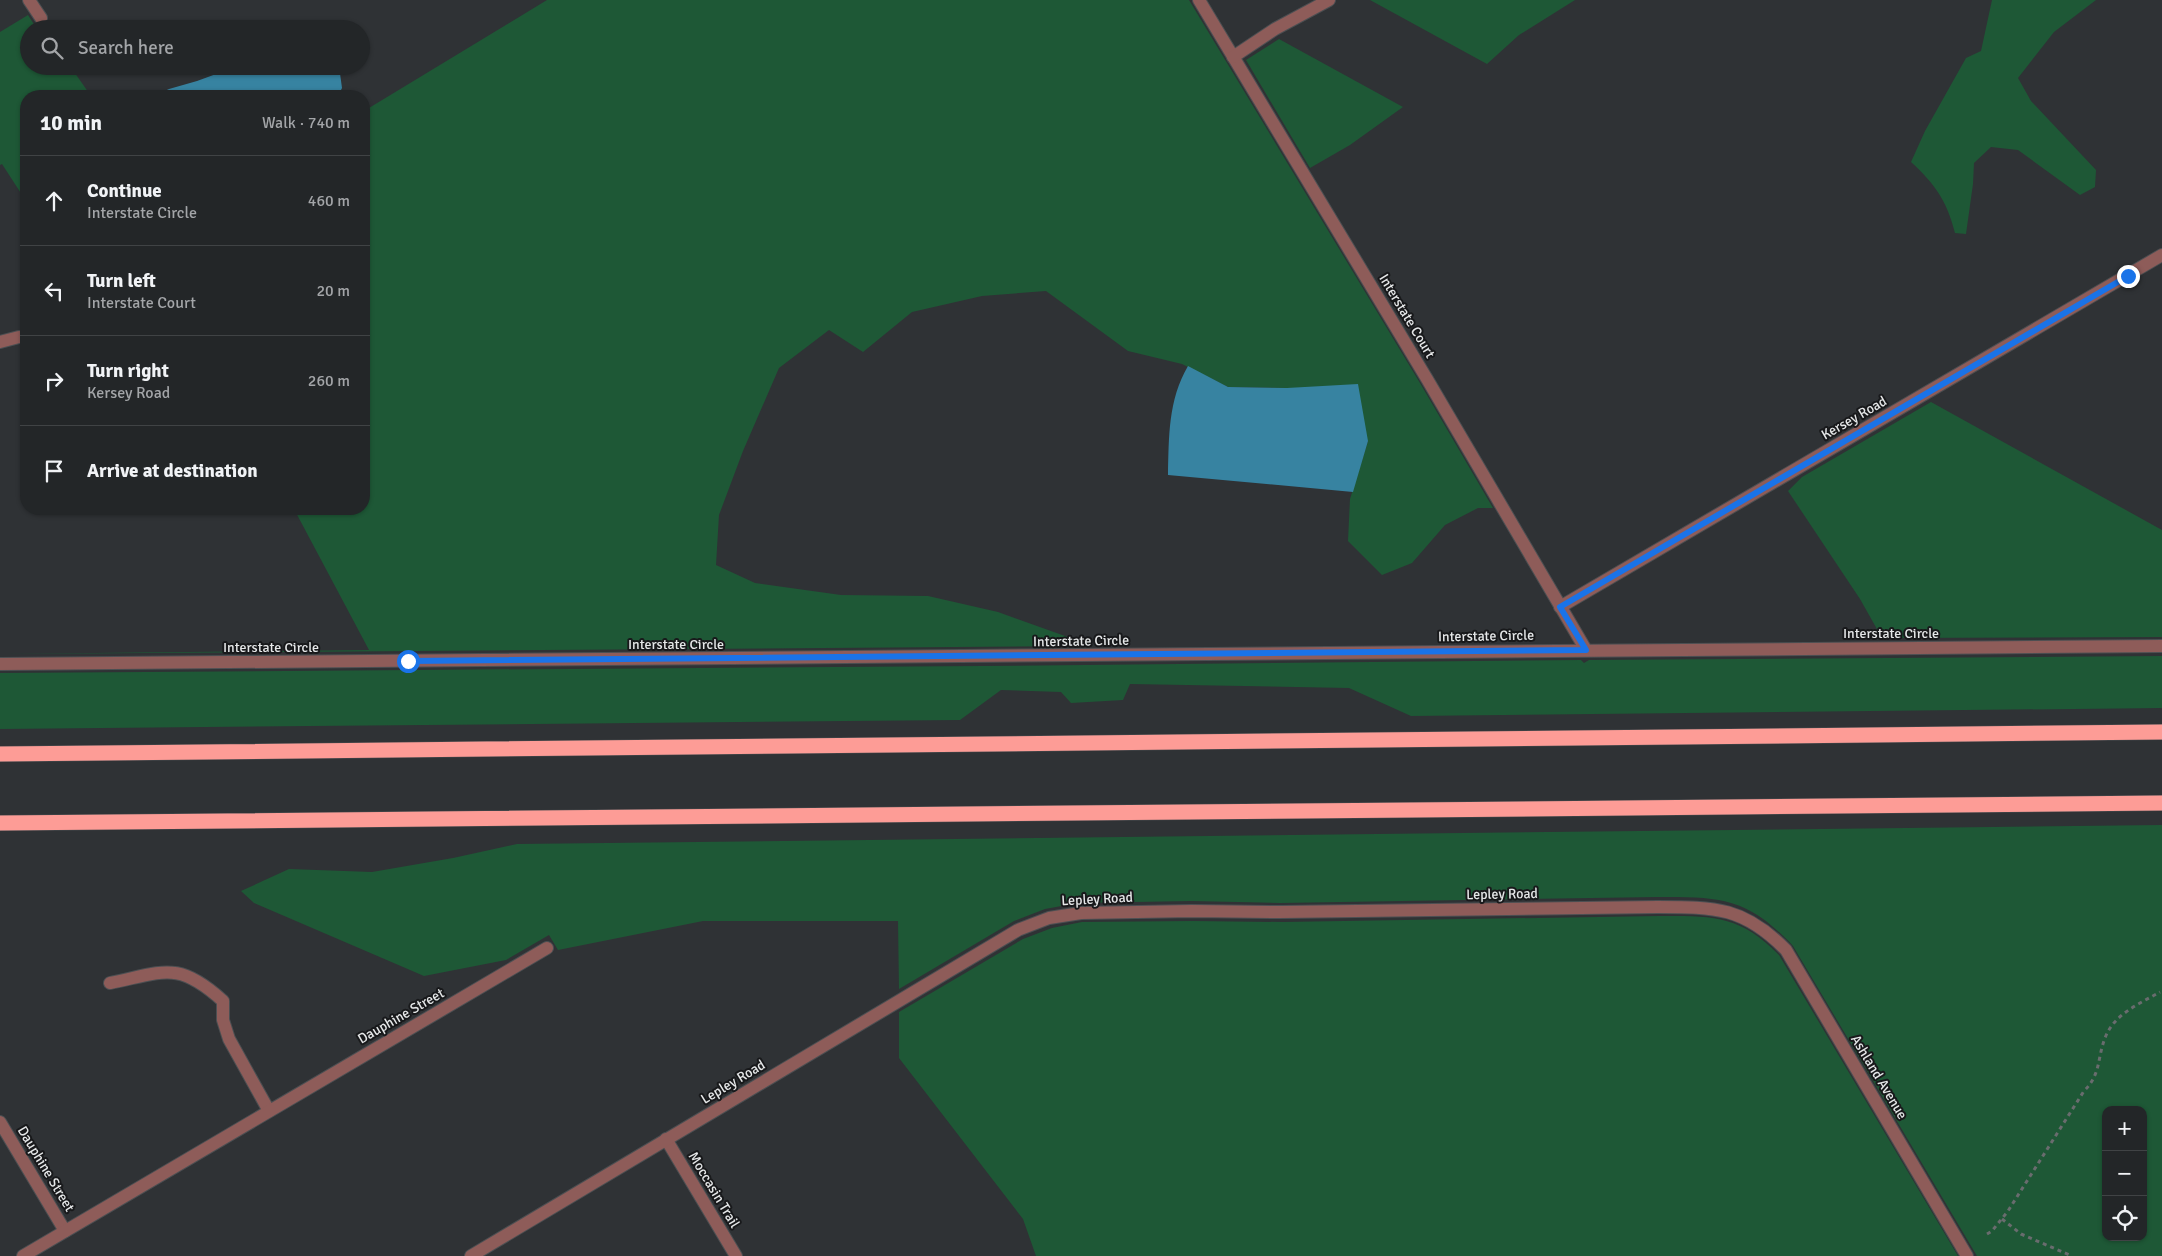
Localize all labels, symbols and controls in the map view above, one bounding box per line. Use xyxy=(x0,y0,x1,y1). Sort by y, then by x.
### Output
search box xyxy=(20,20,370,75)
icon: search xyxy=(38,34,66,62)
text: Search here xyxy=(78,36,174,60)
text: 10 min xyxy=(40,110,102,136)
text: Walk · 740 m xyxy=(262,113,350,133)
text: Continue xyxy=(87,179,162,203)
icon: ahead xyxy=(40,187,68,215)
text: 460 m xyxy=(308,191,350,211)
text: Interstate Circle xyxy=(87,203,197,223)
route end xyxy=(2117,265,2140,288)
text: Turn left xyxy=(87,269,156,293)
street label: Interstate Court xyxy=(1375,271,1439,361)
icon: left xyxy=(40,277,68,305)
text: 20 m xyxy=(316,281,350,301)
text: Interstate Court xyxy=(87,293,196,313)
text: Turn right xyxy=(87,359,169,383)
icon: right xyxy=(40,367,68,395)
text: 260 m xyxy=(308,371,350,391)
text: Kersey Road xyxy=(87,383,170,403)
street label: Kersey Road xyxy=(1818,392,1890,444)
icon: arrive xyxy=(40,457,68,485)
text: Arrive at destination xyxy=(87,459,258,483)
street label: Interstate Circle xyxy=(1843,625,1939,642)
street label: Interstate Circle xyxy=(1438,627,1534,645)
street label: Interstate Circle xyxy=(1033,632,1129,650)
street label: Interstate Circle xyxy=(628,636,724,653)
street label: Interstate Circle xyxy=(223,639,319,656)
route start xyxy=(397,650,420,673)
street label: Lepley Road xyxy=(1466,885,1538,903)
street label: Lepley Road xyxy=(1061,889,1133,909)
street label: Dauphine Street xyxy=(355,984,447,1048)
street label: Ashland Avenue xyxy=(1847,1032,1911,1122)
street label: Lepley Road xyxy=(698,1056,768,1108)
map controls xyxy=(2102,1106,2147,1241)
button: + xyxy=(2102,1106,2147,1151)
street label: Dauphine Street xyxy=(14,1123,78,1215)
street label: Moccasin Trail xyxy=(685,1149,743,1231)
button: − xyxy=(2102,1151,2147,1196)
button: locate xyxy=(2102,1196,2147,1241)

